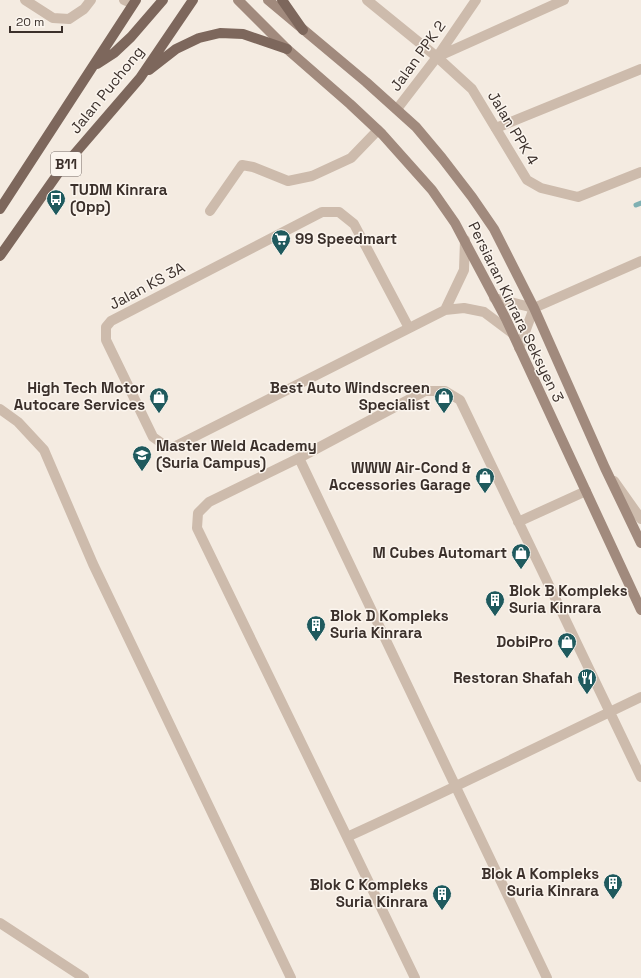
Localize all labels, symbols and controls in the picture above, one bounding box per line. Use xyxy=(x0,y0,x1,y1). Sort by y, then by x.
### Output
scale bar xyxy=(10,8,62,34)
text: 20 m xyxy=(16,14,44,30)
street label: Jalan PPK 2 xyxy=(386,17,450,95)
street label: Jalan Puchong xyxy=(66,42,148,137)
street label: Jalan PPK 4 xyxy=(484,87,543,168)
road number: B11 xyxy=(51,152,81,176)
place label: TUDM Kinrara (Opp) xyxy=(70,180,168,216)
bus stop icon: TUDM Kinrara (Opp) xyxy=(45,188,67,216)
street label: Persiaran Kinrara Seksyen 3 xyxy=(464,218,568,405)
supermarket icon: 99 Speedmart xyxy=(270,228,292,256)
place label: 99 Speedmart xyxy=(295,229,397,248)
street label: Jalan KS 3A xyxy=(106,257,188,313)
place label: High Tech Motor Autocare Services xyxy=(14,378,145,414)
place label: Best Auto Windscreen Specialist xyxy=(270,378,430,414)
shop icon: High Tech Motor Autocare Services xyxy=(148,386,170,414)
shop icon: Best Auto Windscreen Specialist xyxy=(433,386,455,414)
place label: Master Weld Academy (Suria Campus) xyxy=(156,436,317,472)
school or university icon: Master Weld Academy (Suria Campus) xyxy=(131,444,153,472)
place label: WWW Air-Cond & Accessories Garage xyxy=(329,458,471,494)
shop icon: WWW Air-Cond & Accessories Garage xyxy=(474,466,496,494)
shop icon: M Cubes Automart xyxy=(510,542,532,570)
place label: M Cubes Automart xyxy=(373,543,507,562)
place label: Blok B Kompleks Suria Kinrara xyxy=(509,581,628,617)
building icon: Blok B Kompleks Suria Kinrara xyxy=(484,589,506,617)
place label: Blok D Kompleks Suria Kinrara xyxy=(330,606,449,642)
building icon: Blok D Kompleks Suria Kinrara xyxy=(305,614,327,642)
shop icon: DobiPro xyxy=(556,631,578,659)
place label: DobiPro xyxy=(496,632,553,651)
restaurant icon: Restoran Shafah xyxy=(576,667,598,695)
place label: Restoran Shafah xyxy=(453,668,573,687)
place label: Blok A Kompleks Suria Kinrara xyxy=(481,864,599,900)
building icon: Blok A Kompleks Suria Kinrara xyxy=(602,872,624,900)
place label: Blok C Kompleks Suria Kinrara xyxy=(310,875,428,911)
building icon: Blok C Kompleks Suria Kinrara xyxy=(431,883,453,911)

